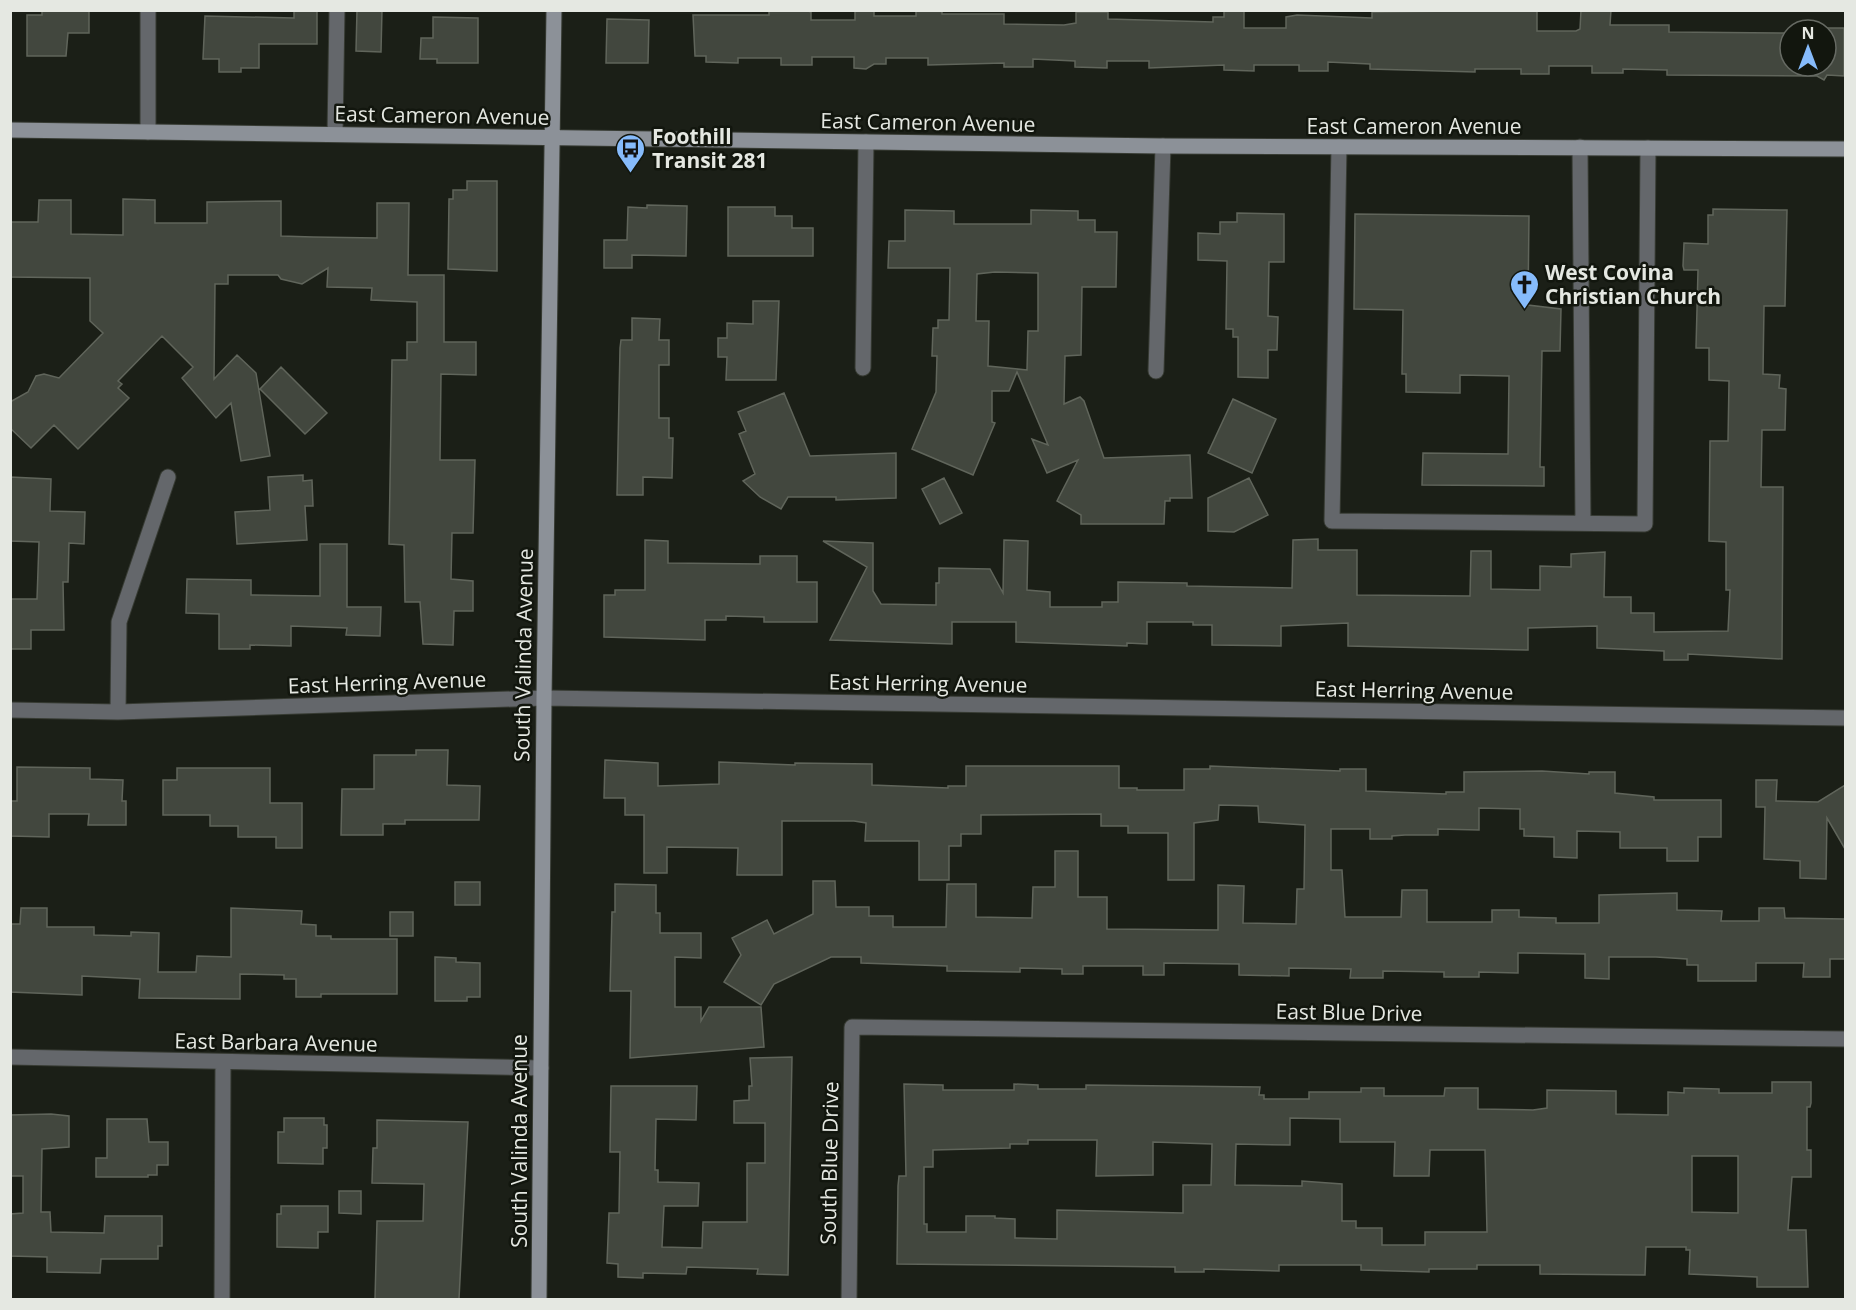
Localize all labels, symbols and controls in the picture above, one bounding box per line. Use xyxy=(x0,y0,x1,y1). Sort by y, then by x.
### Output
north arrow xyxy=(1778,18,1838,78)
text: N xyxy=(1801,22,1815,44)
street label: East Cameron Avenue xyxy=(334,99,550,131)
street label: East Cameron Avenue xyxy=(820,106,1036,138)
street label: East Cameron Avenue xyxy=(1306,112,1522,140)
place label: Foothill Transit 281 xyxy=(652,122,768,174)
bus stop icon: Foothill Transit 281 xyxy=(615,132,647,174)
place label: West Covina Christian Church xyxy=(1545,258,1721,310)
church icon: West Covina Christian Church xyxy=(1508,268,1540,310)
street label: South Valinda Avenue xyxy=(507,548,539,762)
street label: East Herring Avenue xyxy=(287,665,487,699)
street label: East Herring Avenue xyxy=(828,667,1028,699)
street label: East Herring Avenue xyxy=(1314,674,1514,706)
street label: East Blue Drive xyxy=(1275,997,1423,1027)
street label: East Barbara Avenue xyxy=(174,1026,378,1058)
street label: South Valinda Avenue xyxy=(505,1034,533,1248)
street label: South Blue Drive xyxy=(814,1081,844,1245)

